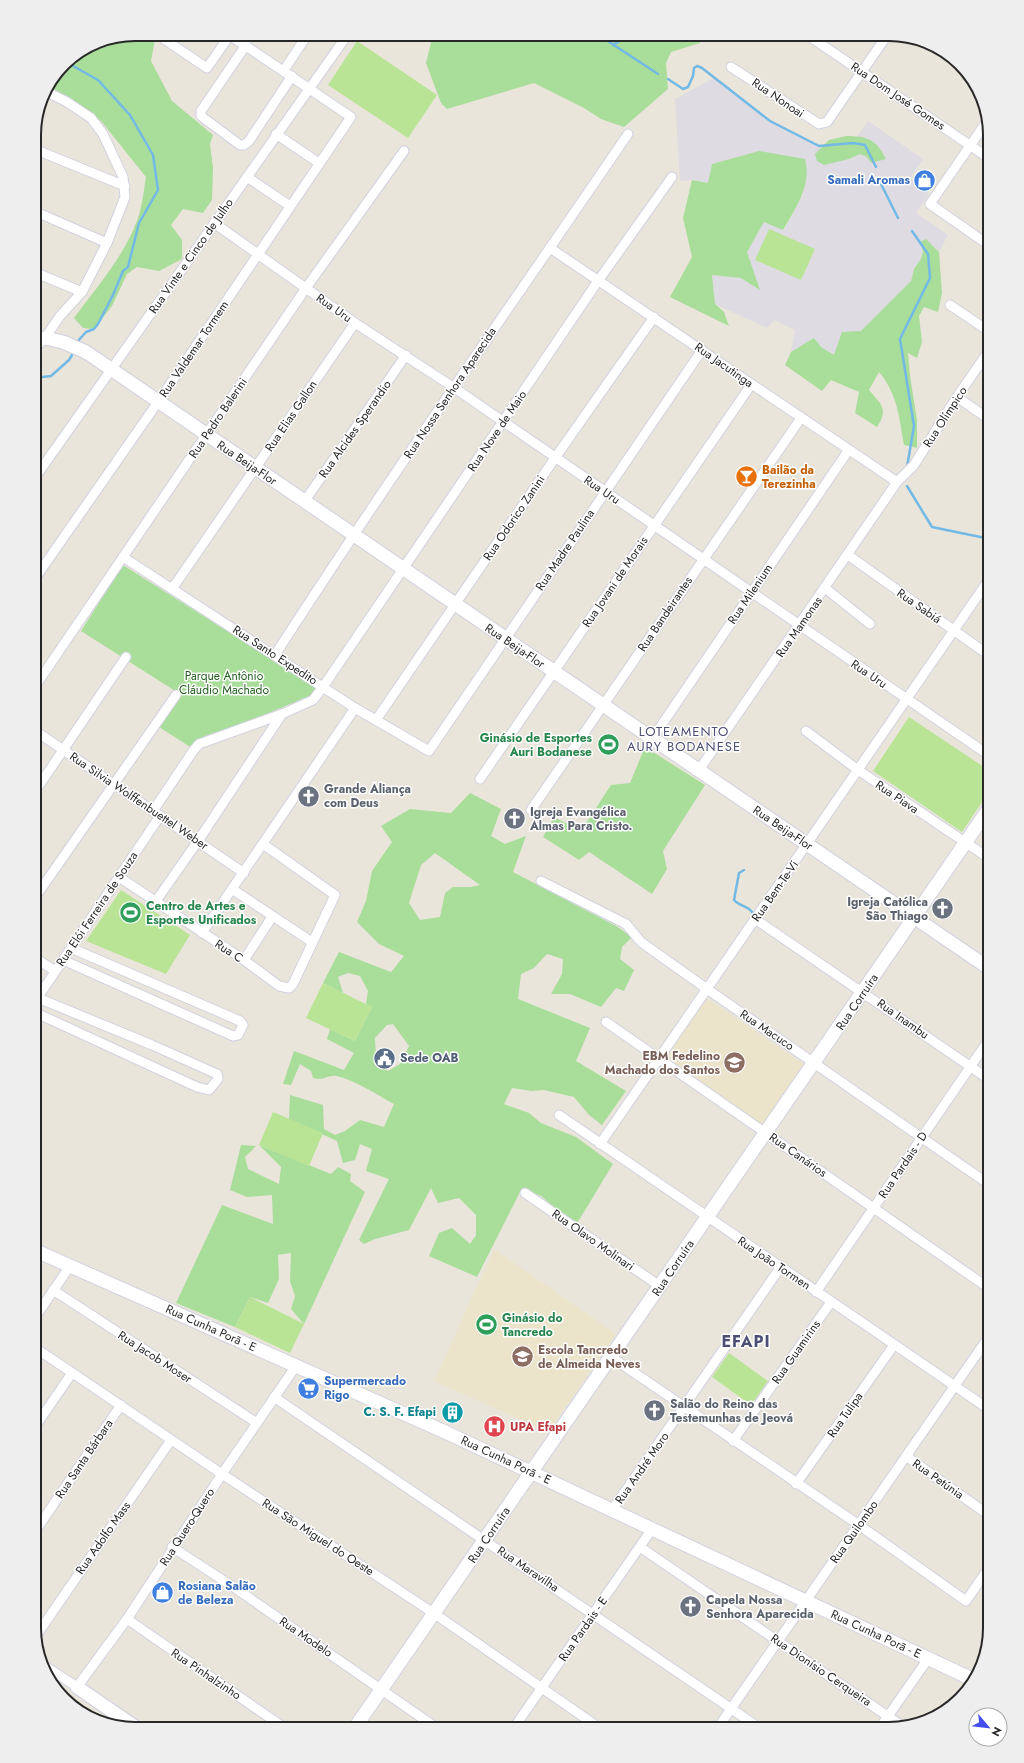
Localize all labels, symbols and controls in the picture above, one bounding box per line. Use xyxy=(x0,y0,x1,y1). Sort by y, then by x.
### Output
street label: Rua Dom José Gomes xyxy=(847,58,949,134)
street label: Rua Nonoai xyxy=(748,74,808,122)
shop icon: Samali Aromas xyxy=(912,167,938,193)
place label: Samali Aromas xyxy=(827,171,911,189)
street label: Rua Vinte e Cinco de Julho xyxy=(144,194,238,317)
street label: Rua Uru xyxy=(312,289,356,327)
street label: Rua Valdemar Tormem xyxy=(155,297,233,401)
street label: Rua Nossa Senhora Aparecida xyxy=(399,324,501,462)
street label: Rua Jacutinga xyxy=(691,338,757,392)
street label: Rua Pedro Balerini xyxy=(184,374,252,462)
street label: Rua Alcides Sperandio xyxy=(314,376,396,482)
street label: Rua Elias Gallon xyxy=(260,377,322,455)
street label: Rua Olímpico xyxy=(919,383,972,451)
street label: Rua Nove de Maio xyxy=(463,386,531,475)
street label: Rua Beija-Flor xyxy=(213,436,281,490)
place label: Bailão da Terezinha xyxy=(762,461,816,493)
bar icon: Bailão da Terezinha xyxy=(734,464,760,490)
street label: Rua Uru xyxy=(580,471,624,509)
street label: Rua Odorico Zanini xyxy=(479,472,549,564)
street label: Rua Madre Paulina xyxy=(531,506,599,594)
street label: Rua Jovani de Morais xyxy=(578,533,652,631)
street label: Rua Milenium xyxy=(723,560,777,628)
street label: Rua Bandeirantes xyxy=(633,573,697,655)
street label: Rua Sabiá xyxy=(893,584,945,628)
street label: Rua Mamonas xyxy=(771,593,827,661)
street label: Rua Beija-Flor xyxy=(481,619,549,673)
street label: Rua Santo Expedito xyxy=(229,621,321,690)
street label: Rua Uru xyxy=(847,655,891,693)
park label: Parque Antônio Cláudio Machado xyxy=(179,667,269,699)
district label: LOTEAMENTO AURY BODANESE xyxy=(627,722,741,756)
place label: Ginásio de Esportes Auri Bodanese xyxy=(480,729,593,761)
sports icon: Ginásio de Esportes Auri Bodanese xyxy=(595,732,621,758)
street label: Rua Silvia Wolffenbuettel Weber xyxy=(66,748,213,855)
street label: Rua Piava xyxy=(872,776,922,818)
place label: Grande Aliança com Deus xyxy=(324,780,411,812)
church icon: Grande Aliança com Deus xyxy=(295,783,321,809)
street label: Rua Beija-Flor xyxy=(749,801,817,855)
place label: Igreja Evangélica Almas Para Cristo. xyxy=(529,803,632,835)
church icon: Igreja Evangélica Almas Para Cristo. xyxy=(502,806,528,832)
street label: Rua Elói Ferreira de Souza xyxy=(52,848,142,970)
street label: Rua Bem-Te-Vi xyxy=(747,857,803,925)
place label: Igreja Católica São Thiago xyxy=(847,893,928,925)
church icon: Igreja Católica São Thiago xyxy=(930,896,956,922)
place label: Centro de Artes e Esportes Unificados xyxy=(146,897,257,929)
sports icon: Centro de Artes e Esportes Unificados xyxy=(118,900,144,926)
street label: Rua C xyxy=(211,935,247,967)
street label: Rua Corruíra xyxy=(831,970,883,1034)
street label: Rua Inambu xyxy=(873,994,933,1044)
street label: Rua Macuco xyxy=(736,1005,798,1055)
public building icon: Sede OAB xyxy=(372,1045,398,1071)
place label: EBM Fedelino Machado dos Santos xyxy=(605,1047,721,1079)
place label: Sede OAB xyxy=(400,1049,459,1067)
school or university icon: EBM Fedelino Machado dos Santos xyxy=(722,1050,748,1076)
street label: Rua Canários xyxy=(765,1128,831,1182)
street label: Rua Pardais - D xyxy=(874,1128,932,1202)
street label: Rua Olavo Molinari xyxy=(548,1205,638,1275)
street label: Rua João Tormen xyxy=(734,1232,814,1294)
street label: Rua Corruíra xyxy=(647,1236,699,1300)
street label: Rua Cunha Porã - E xyxy=(163,1300,259,1356)
place label: Ginásio do Tancredo xyxy=(502,1309,562,1341)
sports icon: Ginásio do Tancredo xyxy=(474,1312,500,1338)
street label: Rua Guamirins xyxy=(767,1316,825,1388)
street label: Rua Jacob Moser xyxy=(114,1326,196,1388)
district label: EFAPI xyxy=(721,1330,771,1353)
place label: Escola Tancredo de Almeida Neves xyxy=(538,1341,641,1373)
school or university icon: Escola Tancredo de Almeida Neves xyxy=(509,1344,535,1370)
place label: Supermercado Rigo xyxy=(324,1372,406,1404)
supermarket icon: Supermercado Rigo xyxy=(296,1375,322,1401)
street label: Rua Tulipa xyxy=(823,1388,867,1441)
place label: Salão do Reino das Testemunhas de Jeová xyxy=(670,1395,793,1427)
church icon: Salão do Reino das Testemunhas de Jeová xyxy=(642,1398,668,1424)
building icon: C. S. F. Efapi xyxy=(439,1399,465,1425)
place label: C. S. F. Efapi xyxy=(364,1403,436,1421)
hospital icon: UPA Efapi xyxy=(482,1414,508,1440)
street label: Rua Santa Bárbara xyxy=(51,1415,117,1502)
place label: UPA Efapi xyxy=(510,1418,566,1436)
street label: Rua André Moro xyxy=(611,1428,674,1508)
street label: Rua Cunha Porã - E xyxy=(458,1431,554,1489)
street label: Rua Petúnia xyxy=(909,1455,968,1503)
street label: Rua Quero-Quero xyxy=(155,1484,219,1570)
street label: Rua São Miguel do Oeste xyxy=(259,1494,377,1580)
street label: Rua Quilombo xyxy=(826,1496,883,1567)
street label: Rua Adolfo Mass xyxy=(71,1498,135,1578)
street label: Rua Corruíra xyxy=(463,1503,515,1567)
street label: Rua Maravilha xyxy=(494,1542,563,1596)
place label: Rosiana Salão de Beleza xyxy=(178,1577,256,1609)
shop icon: Rosiana Salão de Beleza xyxy=(150,1580,176,1606)
place label: Capela Nossa Senhora Aparecida xyxy=(706,1591,814,1623)
street label: Rua Pardais - E xyxy=(554,1593,612,1665)
church icon: Capela Nossa Senhora Aparecida xyxy=(677,1594,703,1620)
street label: Rua Cunha Porã - E xyxy=(828,1605,924,1663)
street label: Rua Modelo xyxy=(276,1612,337,1662)
street label: Rua Dionísio Cerqueira xyxy=(767,1629,875,1711)
street label: Rua Pinhalzinho xyxy=(167,1644,245,1704)
north arrow xyxy=(968,1707,1008,1747)
text: N xyxy=(988,1724,1006,1739)

